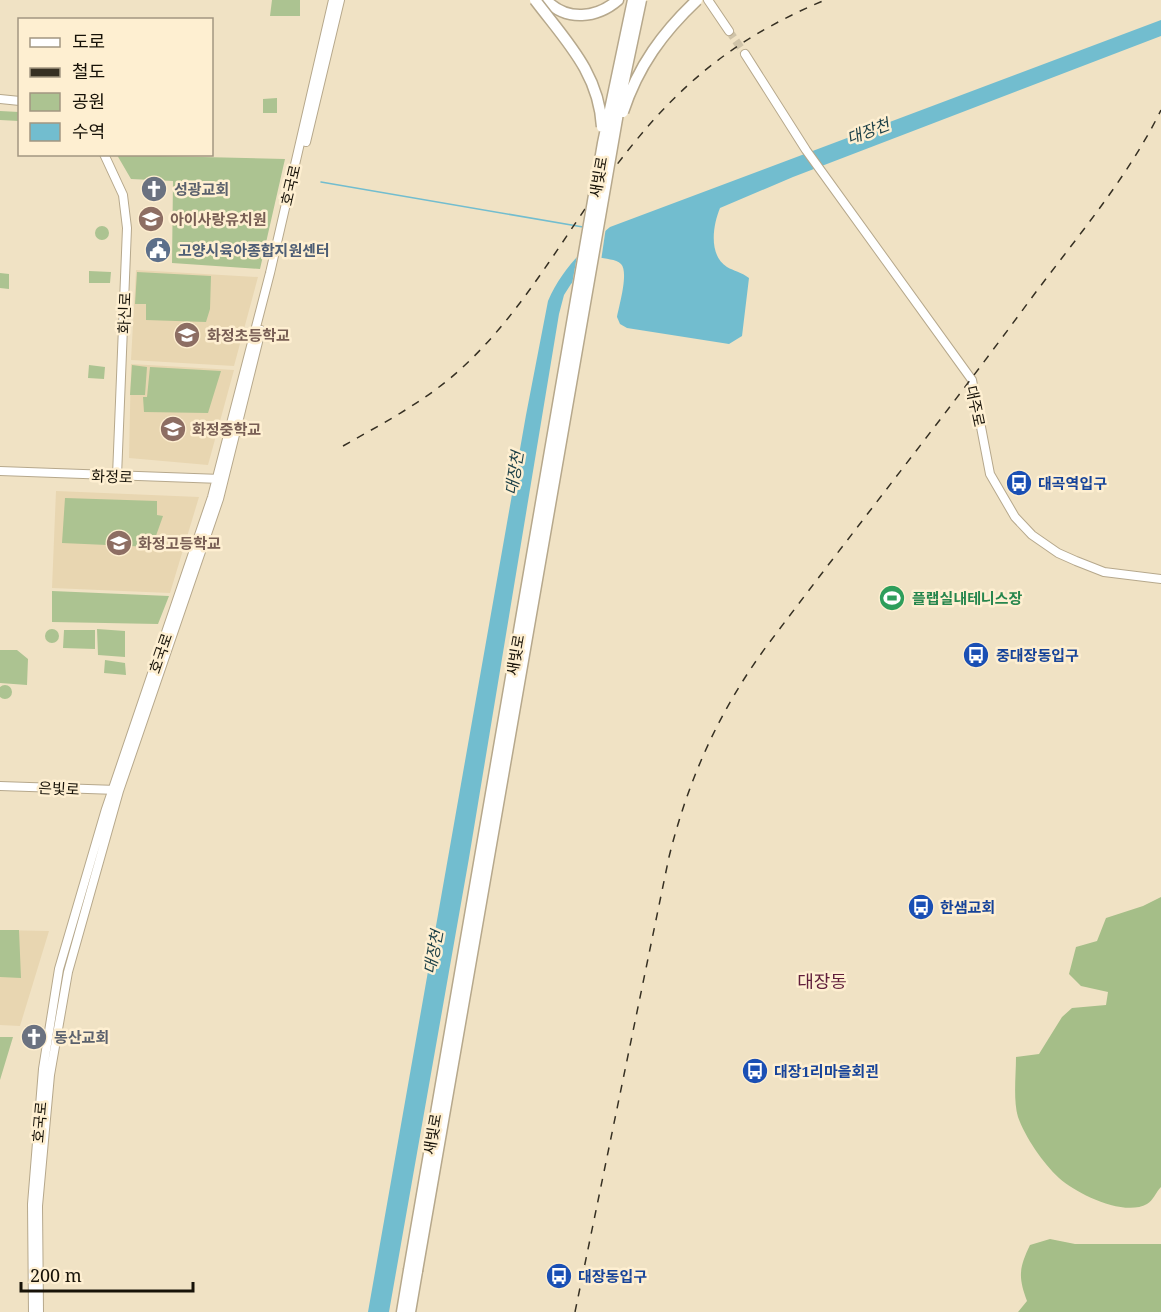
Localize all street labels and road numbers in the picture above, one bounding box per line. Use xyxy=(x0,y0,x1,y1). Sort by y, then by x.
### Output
street label: 새빛로 xyxy=(585,155,611,199)
street label: 호국로 xyxy=(276,163,304,207)
street label: 화신로 xyxy=(113,292,135,334)
street label: 대주로 xyxy=(962,384,990,428)
street label: 화정로 xyxy=(91,465,133,487)
street label: 호국로 xyxy=(144,630,176,676)
street label: 새빛로 xyxy=(502,633,528,677)
street label: 은빛로 xyxy=(38,777,80,799)
street label: 호국로 xyxy=(27,1101,51,1143)
street label: 새빛로 xyxy=(419,1112,445,1156)

